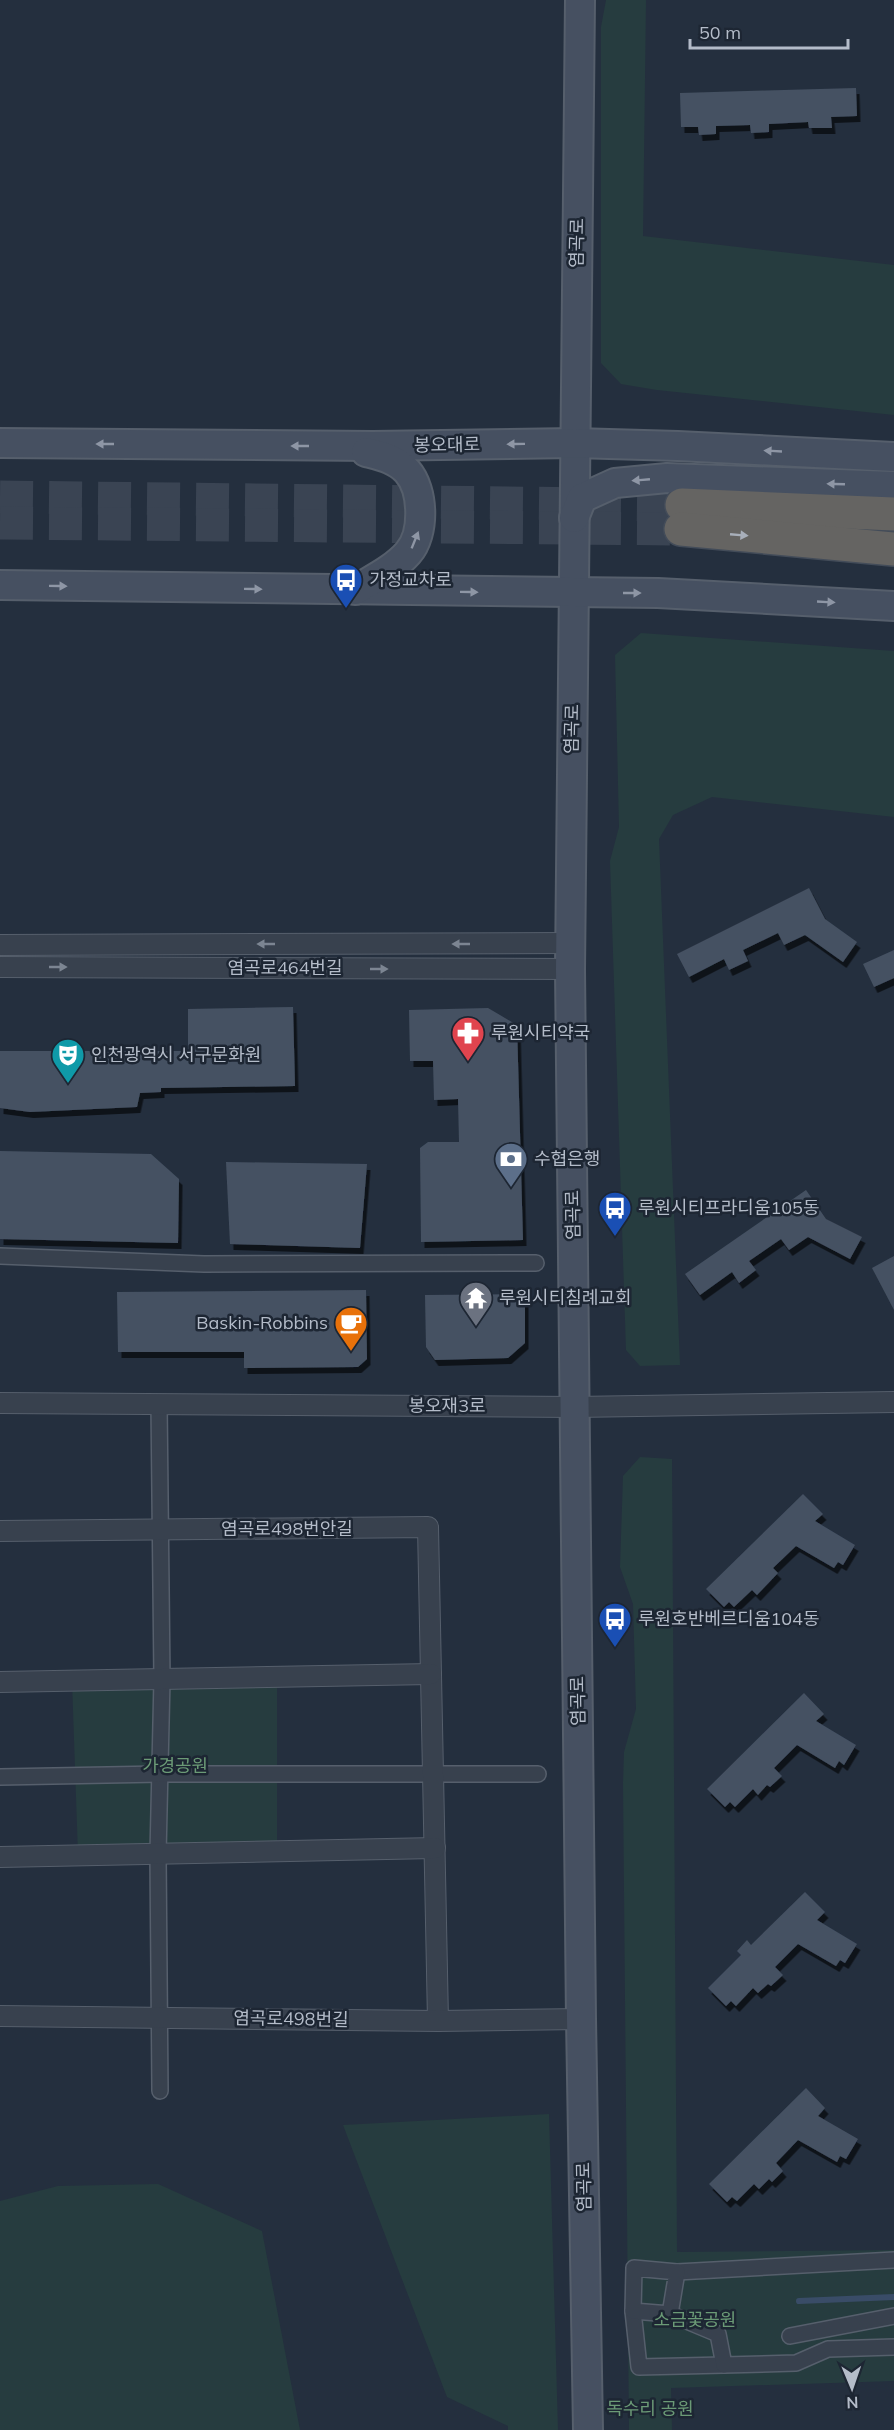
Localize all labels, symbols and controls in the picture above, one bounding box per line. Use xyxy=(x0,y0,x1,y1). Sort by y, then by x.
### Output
scale bar xyxy=(690,12,848,50)
text: 50 m xyxy=(699,21,741,44)
street label: 염곡로 xyxy=(565,218,588,268)
street label: 봉오대로 xyxy=(414,432,480,457)
one-way arrow xyxy=(96,439,115,449)
one-way arrow xyxy=(507,439,526,449)
one-way arrow xyxy=(291,441,310,451)
one-way arrow xyxy=(763,446,782,455)
one-way arrow xyxy=(631,475,650,485)
one-way arrow xyxy=(826,479,845,488)
one-way arrow xyxy=(730,530,749,540)
one-way arrow xyxy=(410,531,420,549)
bus stop icon: 가정교차로 xyxy=(328,562,364,609)
place label: 가정교차로 xyxy=(369,568,452,591)
one-way arrow xyxy=(49,581,68,591)
one-way arrow xyxy=(244,584,263,594)
one-way arrow xyxy=(460,587,479,596)
one-way arrow xyxy=(622,588,641,598)
one-way arrow xyxy=(817,598,836,607)
street label: 염곡로 xyxy=(560,704,583,754)
one-way arrow xyxy=(256,939,275,949)
one-way arrow xyxy=(451,939,470,949)
street label: 염곡로464번길 xyxy=(227,956,343,979)
one-way arrow xyxy=(49,962,68,972)
one-way arrow xyxy=(370,964,389,974)
pharmacy icon: 루원시티약국 xyxy=(450,1015,486,1062)
place label: 루원시티약국 xyxy=(491,1021,590,1044)
theatre icon: 인천광역시 서구문화원 xyxy=(50,1037,86,1084)
place label: 인천광역시 서구문화원 xyxy=(91,1043,261,1066)
bank icon: 수협은행 xyxy=(493,1141,529,1188)
place label: 수협은행 xyxy=(534,1147,600,1170)
street label: 염곡로 xyxy=(561,1190,584,1240)
bus stop icon: 루원시티프라디움105동 xyxy=(597,1190,633,1237)
place label: 루원시티프라디움105동 xyxy=(638,1196,819,1219)
temple icon: 루원시티침례교회 xyxy=(458,1280,494,1327)
place label: 루원시티침례교회 xyxy=(499,1286,631,1309)
cafe icon: Baskin-Robbins xyxy=(333,1305,369,1352)
place label: Baskin-Robbins xyxy=(196,1311,328,1334)
street label: 봉오재3로 xyxy=(408,1394,486,1417)
street label: 염곡로498번안길 xyxy=(221,1517,353,1540)
bus stop icon: 루원호반베르디움104동 xyxy=(597,1601,633,1648)
place label: 루원호반베르디움104동 xyxy=(638,1607,819,1630)
street label: 염곡로 xyxy=(566,1676,589,1726)
park label: 가경공원 xyxy=(142,1754,208,1777)
street label: 염곡로498번길 xyxy=(233,2006,349,2031)
street label: 염곡로 xyxy=(572,2162,595,2212)
park label: 소금꽃공원 xyxy=(654,2308,736,2331)
north arrow xyxy=(822,2358,882,2418)
text: N xyxy=(846,2393,859,2413)
park label: 독수리 공원 xyxy=(606,2397,694,2420)

